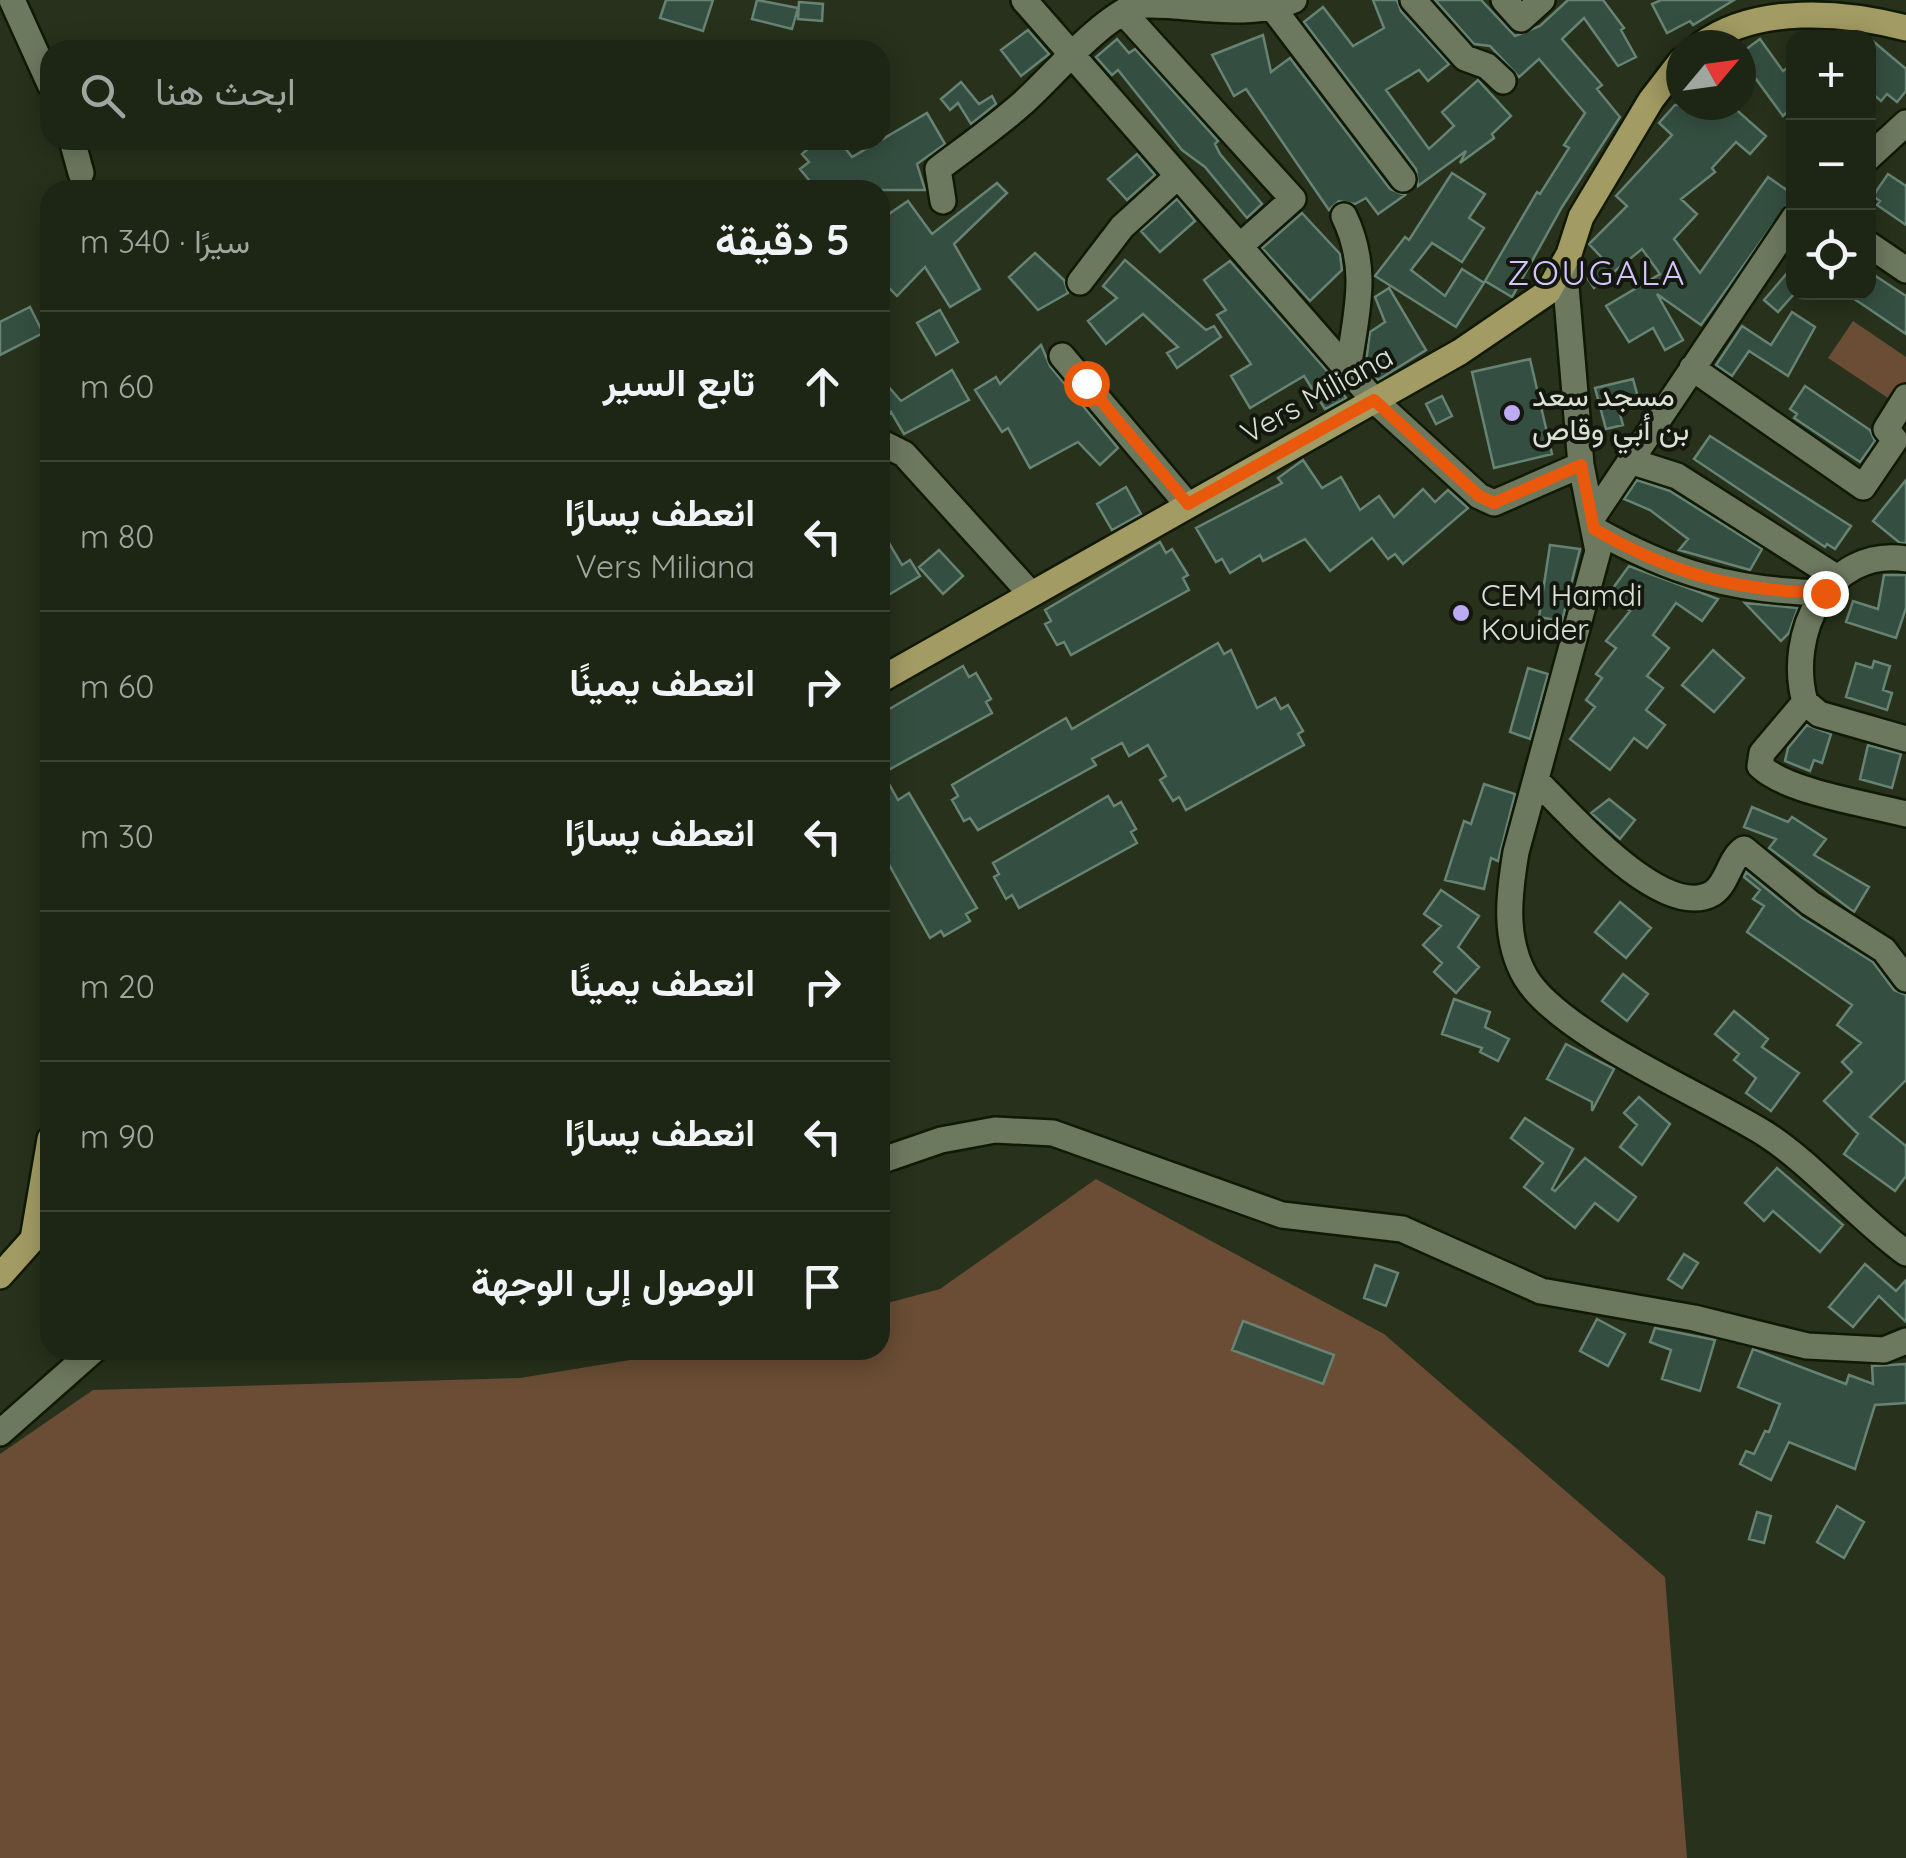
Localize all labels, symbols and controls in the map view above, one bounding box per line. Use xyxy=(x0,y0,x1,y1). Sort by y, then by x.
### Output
north arrow xyxy=(1666,30,1756,120)
map controls xyxy=(1786,30,1876,300)
button: + xyxy=(1786,30,1876,120)
search box xyxy=(40,40,890,150)
text: ابحث هنا xyxy=(155,67,296,115)
icon: search xyxy=(75,68,130,123)
button: − xyxy=(1786,120,1876,210)
button: locate xyxy=(1786,210,1876,300)
text: 5 دقيقة xyxy=(715,213,850,266)
text: سيرًا · 340 m xyxy=(80,221,250,261)
district label: ZOUGALA xyxy=(1507,250,1687,294)
street label: Vers Miliana xyxy=(1234,337,1399,452)
text: تابع السير xyxy=(603,358,755,406)
icon: ahead xyxy=(795,359,850,414)
route start xyxy=(1064,361,1110,407)
text: 60 m xyxy=(80,366,154,406)
place label: مسجد سعد بن أبي وقاص xyxy=(1532,376,1689,454)
marker: مسجد سعد بن أبي وقاص xyxy=(1501,402,1523,424)
text: انعطف يسارًا xyxy=(565,488,755,536)
icon: left xyxy=(795,509,850,564)
text: 80 m xyxy=(80,516,154,556)
text: Vers Miliana xyxy=(576,546,755,586)
route end xyxy=(1803,571,1849,617)
place label: CEM Hamdi Kouider xyxy=(1481,576,1642,648)
marker: CEM Hamdi Kouider xyxy=(1450,602,1472,624)
text: انعطف يمينًا xyxy=(569,658,755,706)
icon: right xyxy=(795,659,850,714)
text: 60 m xyxy=(80,666,154,706)
text: انعطف يسارًا xyxy=(565,808,755,856)
icon: left xyxy=(795,809,850,864)
text: 30 m xyxy=(80,816,154,856)
text: انعطف يمينًا xyxy=(569,958,755,1006)
icon: right xyxy=(795,959,850,1014)
text: 20 m xyxy=(80,966,155,1006)
text: انعطف يسارًا xyxy=(565,1108,755,1156)
icon: left xyxy=(795,1109,850,1164)
text: 90 m xyxy=(80,1116,155,1156)
text: الوصول إلى الوجهة xyxy=(471,1258,755,1306)
icon: arrive xyxy=(795,1259,850,1314)

